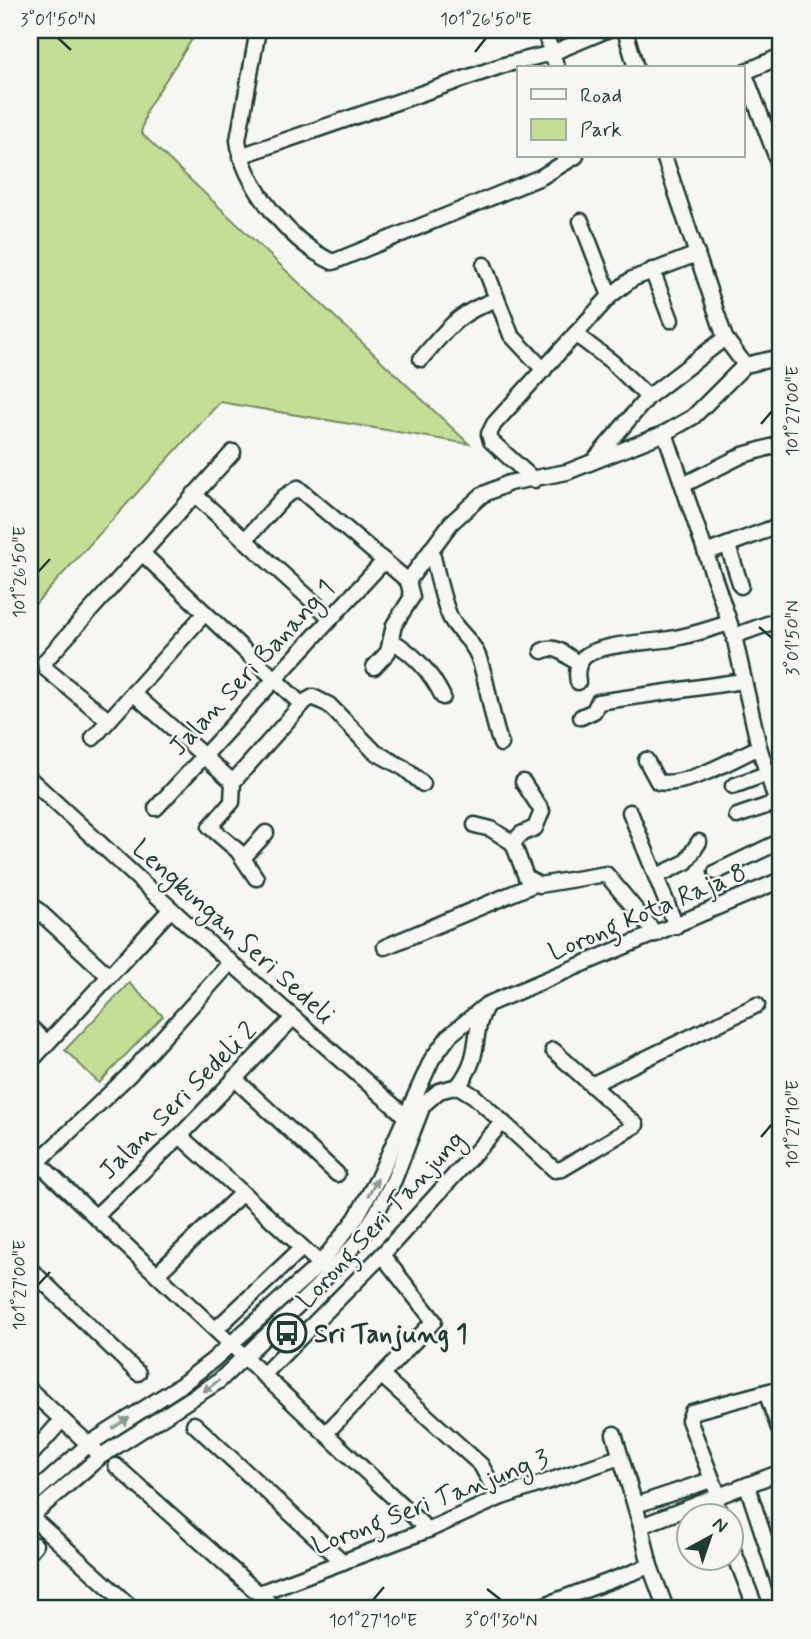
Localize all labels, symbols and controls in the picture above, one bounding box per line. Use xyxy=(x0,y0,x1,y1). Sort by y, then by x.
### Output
text: 3°01'50"N xyxy=(20,8,96,32)
text: 101°26'50"E xyxy=(440,8,532,32)
legend xyxy=(517,66,744,158)
text: Road xyxy=(580,82,622,110)
text: Park xyxy=(580,116,622,144)
text: 101°27'00"E xyxy=(781,366,805,456)
text: 101°26'50"E xyxy=(8,526,32,618)
street label: Jalan Seri Banang 1 xyxy=(162,573,345,765)
text: 3°01'50"N xyxy=(781,600,805,676)
street label: Lengkungan Seri Sedeli xyxy=(123,832,341,1034)
street label: Lorong Kota Raja 8 xyxy=(544,856,753,973)
street label: Jalan Seri Sedeli 2 xyxy=(92,1015,265,1188)
text: 101°27'10"E xyxy=(781,1080,805,1168)
street label: Lorong Seri Tanjung xyxy=(290,1124,475,1319)
one-way arrow xyxy=(367,1177,379,1197)
text: 101°27'00"E xyxy=(8,1240,32,1330)
bus stop icon: Sri Tanjung 1 xyxy=(266,1312,308,1354)
place label: Sri Tanjung 1 xyxy=(314,1318,468,1353)
one-way arrow xyxy=(202,1379,220,1393)
one-way arrow xyxy=(111,1417,130,1430)
street label: Lorong Seri Tanjung 3 xyxy=(308,1442,555,1566)
north arrow xyxy=(674,1502,744,1572)
text: N xyxy=(707,1511,733,1539)
text: 101°27'10"E xyxy=(329,1609,417,1633)
text: 3°01'30"N xyxy=(465,1609,537,1633)

